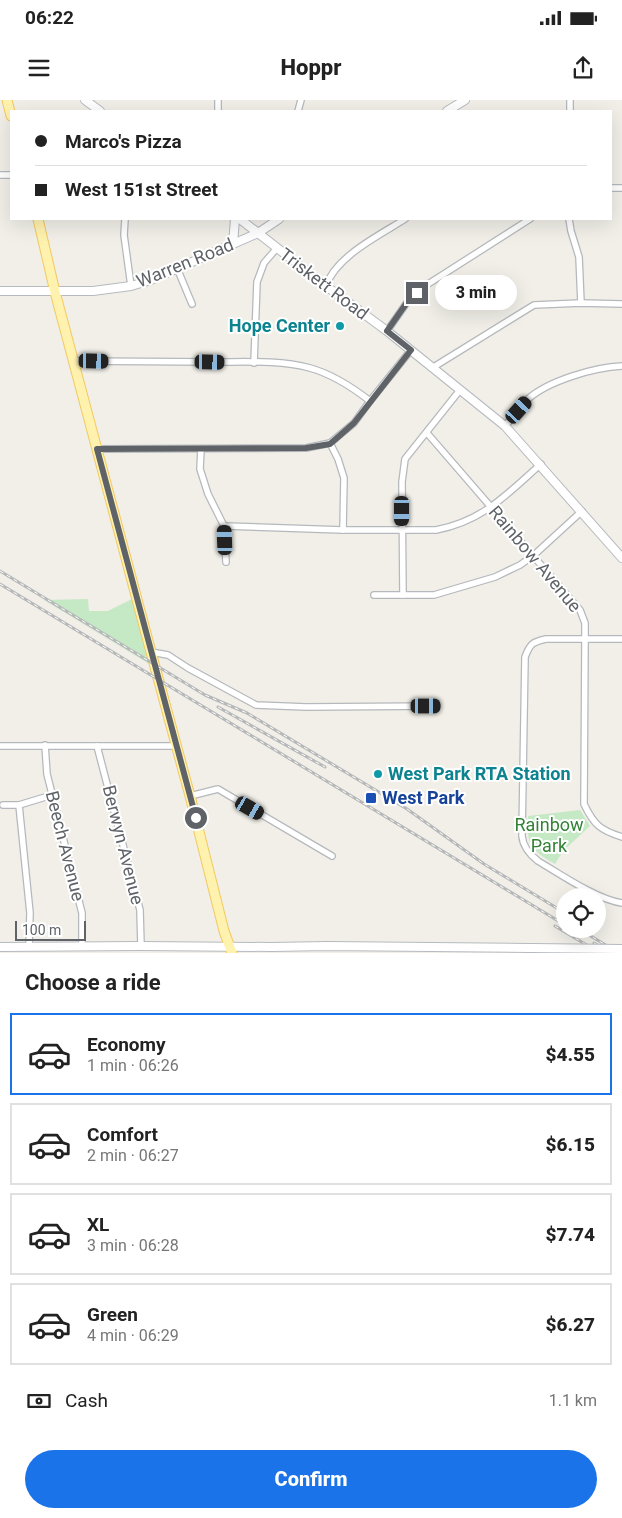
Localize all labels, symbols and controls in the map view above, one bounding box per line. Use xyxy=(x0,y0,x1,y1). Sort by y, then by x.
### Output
text: 06:22 xyxy=(25,6,74,29)
icon: menu xyxy=(25,54,53,82)
icon: share xyxy=(569,54,597,82)
text: Hoppr xyxy=(281,55,341,80)
text: Marco's Pizza xyxy=(65,130,182,153)
text: West 151st Street xyxy=(65,178,218,201)
street label: Warren Road xyxy=(133,234,236,292)
street label: Triskett Road xyxy=(276,243,373,324)
callout: 3 min xyxy=(434,276,517,310)
route end xyxy=(406,282,428,304)
text: 3 min xyxy=(456,283,496,302)
place label: Hope Center xyxy=(229,315,330,336)
marker: Hope Center xyxy=(334,320,346,332)
car xyxy=(78,353,109,369)
car xyxy=(194,354,225,370)
car xyxy=(503,394,534,426)
car xyxy=(394,496,409,526)
street label: Rainbow Avenue xyxy=(485,501,586,616)
car xyxy=(216,525,233,555)
car xyxy=(411,699,441,714)
place label: West Park RTA Station xyxy=(388,763,571,784)
marker: West Park RTA Station xyxy=(372,768,384,780)
street label: Berwyn Avenue xyxy=(99,783,148,907)
place label: West Park xyxy=(382,787,465,808)
street label: Beech Avenue xyxy=(42,789,89,903)
marker: West Park xyxy=(364,791,378,805)
car xyxy=(233,794,266,822)
route start xyxy=(185,807,207,829)
park label: Rainbow Park xyxy=(514,814,584,856)
map controls xyxy=(556,888,606,938)
button: locate xyxy=(556,888,606,938)
scale bar xyxy=(15,918,86,941)
text: 100 m xyxy=(22,922,61,938)
text: Choose a ride xyxy=(25,970,161,995)
icon: car xyxy=(27,1032,72,1077)
text: Economy xyxy=(87,1033,166,1056)
text: $4.55 xyxy=(546,1043,595,1066)
text: 1 min · 06:26 xyxy=(87,1056,179,1075)
icon: car xyxy=(27,1122,72,1167)
text: Comfort xyxy=(87,1123,158,1146)
text: $6.15 xyxy=(546,1133,595,1156)
text: 2 min · 06:27 xyxy=(87,1146,179,1165)
icon: car xyxy=(27,1212,72,1257)
text: XL xyxy=(87,1213,109,1236)
text: $7.74 xyxy=(546,1223,595,1246)
text: 3 min · 06:28 xyxy=(87,1236,179,1255)
icon: car xyxy=(27,1302,72,1347)
text: Green xyxy=(87,1303,138,1326)
text: $6.27 xyxy=(546,1313,595,1336)
text: 4 min · 06:29 xyxy=(87,1326,179,1345)
icon: cash xyxy=(25,1387,53,1415)
text: Cash xyxy=(65,1389,108,1412)
text: 1.1 km xyxy=(549,1391,597,1410)
button: Confirm xyxy=(25,1450,597,1508)

